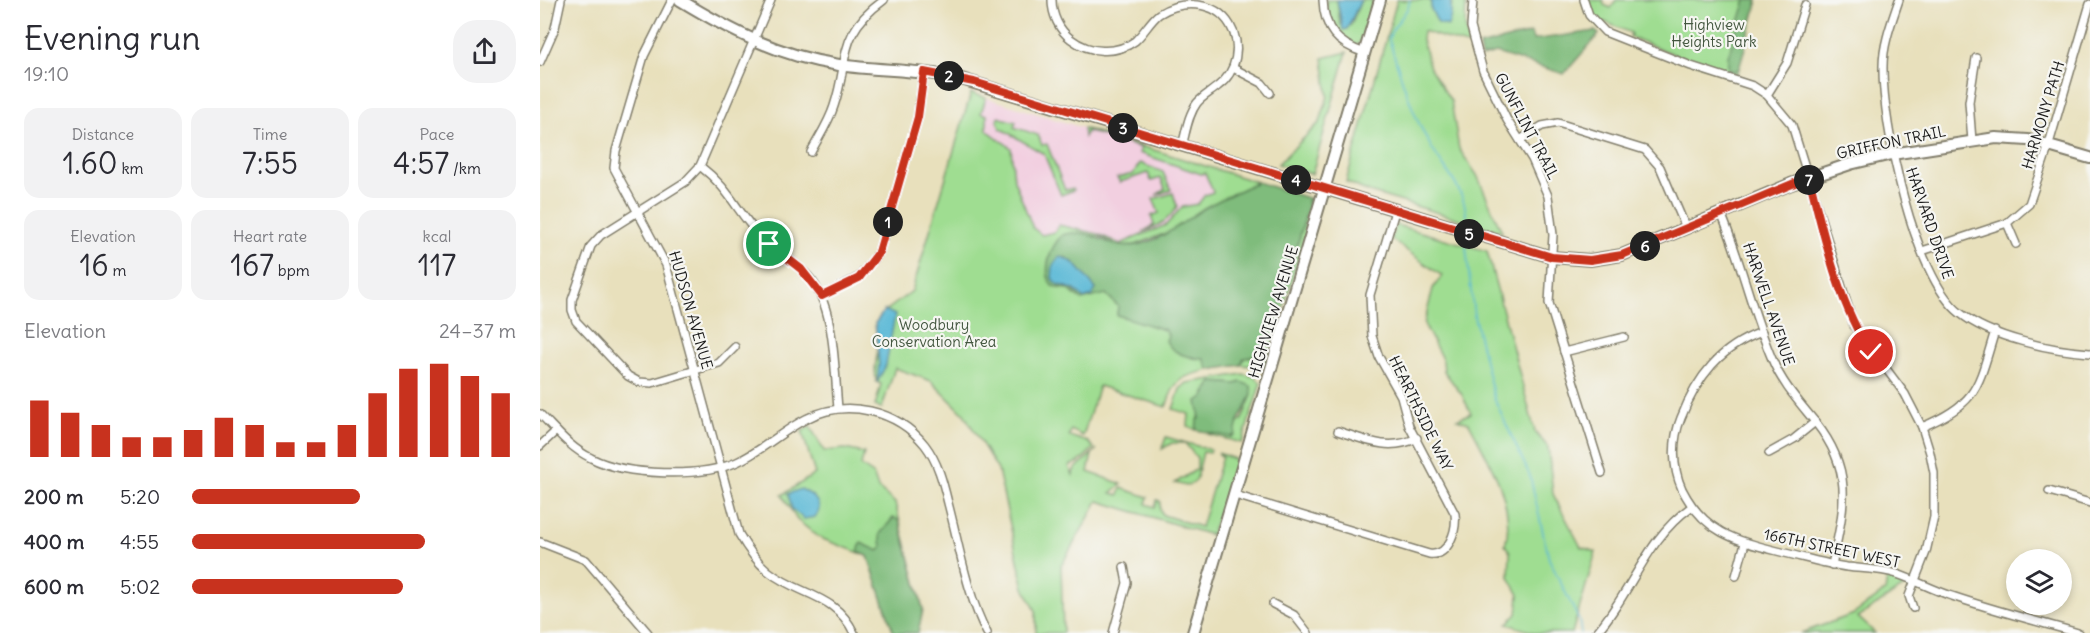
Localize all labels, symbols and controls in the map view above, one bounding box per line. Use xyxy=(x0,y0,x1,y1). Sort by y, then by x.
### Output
park label: Highview Heights Park xyxy=(1671,15,1757,51)
text: Evening run xyxy=(24,17,200,59)
button: share xyxy=(453,20,516,83)
street label: HARMONY PATH xyxy=(2018,58,2069,171)
text: 19:10 xyxy=(24,61,69,86)
pin: 2 xyxy=(934,61,964,91)
text: 2 xyxy=(945,66,953,86)
street label: GUNFLINT TRAIL xyxy=(1491,69,1563,183)
pin: 3 xyxy=(1108,113,1138,143)
text: 3 xyxy=(1118,118,1128,138)
street label: GRIFFON TRAIL xyxy=(1835,121,1947,163)
text: Distance xyxy=(72,124,134,144)
text: Time xyxy=(253,124,287,144)
text: Pace xyxy=(420,124,454,144)
text: 1.60 xyxy=(62,144,118,182)
text: 7:55 xyxy=(242,144,298,182)
text: 4:57 xyxy=(393,144,449,182)
text: km xyxy=(118,158,144,178)
text: /km xyxy=(449,158,481,178)
pin: 4 xyxy=(1281,165,1311,195)
pin: 7 xyxy=(1794,165,1824,195)
street label: HARVARD DRIVE xyxy=(1902,165,1958,282)
text: 4 xyxy=(1291,170,1301,190)
text: 7 xyxy=(1805,170,1813,190)
pin: 1 xyxy=(873,207,903,237)
text: 1 xyxy=(885,212,891,232)
pin xyxy=(743,218,794,269)
pin: 5 xyxy=(1454,219,1484,249)
text: 5 xyxy=(1464,224,1474,244)
text: Elevation xyxy=(70,226,136,246)
text: Heart rate xyxy=(233,226,307,246)
text: kcal xyxy=(423,226,451,246)
icon: arrive xyxy=(752,227,785,260)
pin: 6 xyxy=(1630,231,1660,261)
text: 6 xyxy=(1640,236,1650,256)
street label: HARWELL AVENUE xyxy=(1739,240,1799,368)
street label: HIGHVIEW AVENUE xyxy=(1244,243,1302,380)
text: 16 xyxy=(79,246,109,284)
text: 167 xyxy=(230,246,274,284)
text: 117 xyxy=(418,246,456,284)
street label: HUDSON AVENUE xyxy=(665,249,717,372)
text: m xyxy=(109,260,127,280)
text: bpm xyxy=(274,260,310,280)
park label: Woodbury Conservation Area xyxy=(872,315,997,351)
text: Elevation xyxy=(24,318,106,343)
text: 24–37 m xyxy=(439,318,516,343)
pin xyxy=(1845,326,1896,377)
icon: check xyxy=(1854,335,1887,368)
street label: HEARTHSIDE WAY xyxy=(1385,352,1457,474)
text: 200 m xyxy=(24,484,84,509)
text: 5:20 xyxy=(120,484,160,509)
street label: 166TH STREET WEST xyxy=(1762,524,1902,572)
text: 400 m xyxy=(24,529,84,554)
text: 4:55 xyxy=(120,529,159,554)
map controls xyxy=(2006,549,2072,615)
button: layers xyxy=(2006,549,2072,615)
text: 600 m xyxy=(24,574,84,599)
text: 5:02 xyxy=(120,574,160,599)

